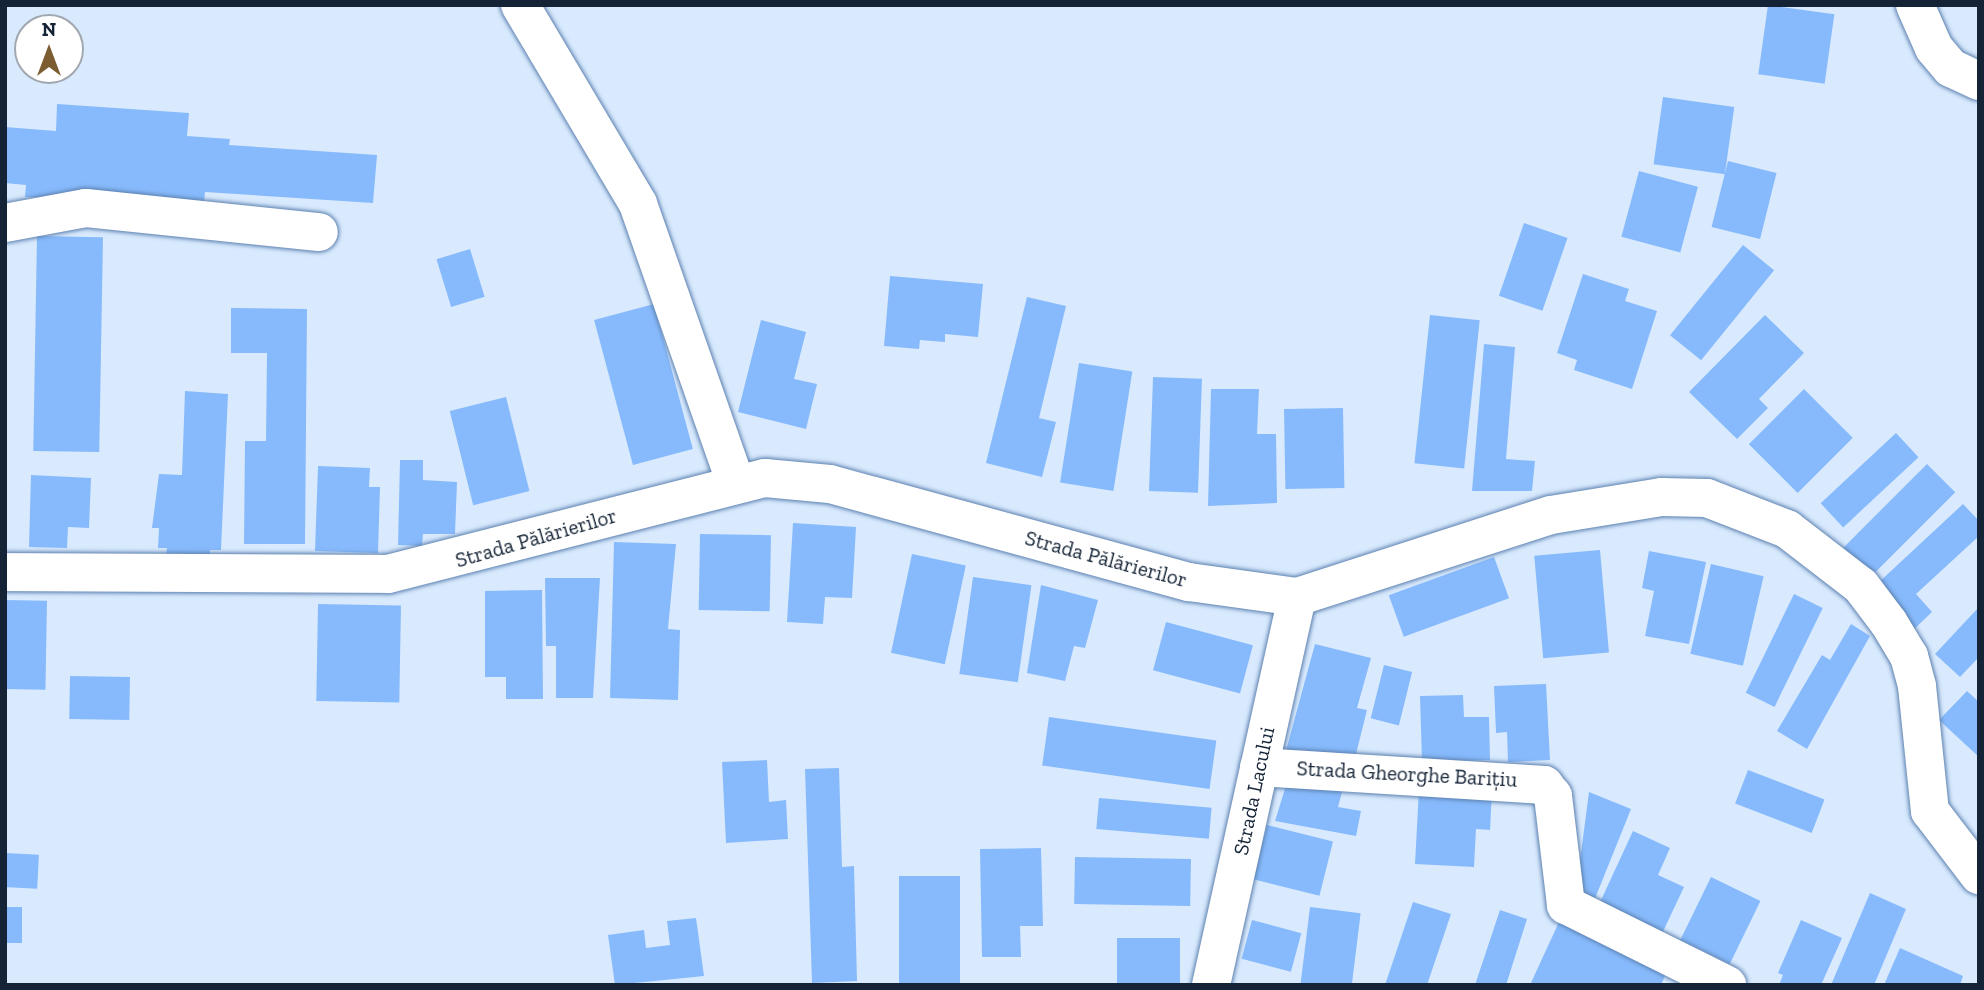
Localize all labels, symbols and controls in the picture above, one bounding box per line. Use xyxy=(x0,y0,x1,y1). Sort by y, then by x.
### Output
north arrow xyxy=(14,14,84,84)
text: N xyxy=(42,18,56,41)
street label: Strada Pălărierilor xyxy=(452,503,620,573)
street label: Strada Pălărierilor xyxy=(1022,525,1190,593)
street label: Strada Lacului xyxy=(1228,724,1280,858)
street label: Strada Gheorghe Barițiu xyxy=(1296,756,1518,792)

